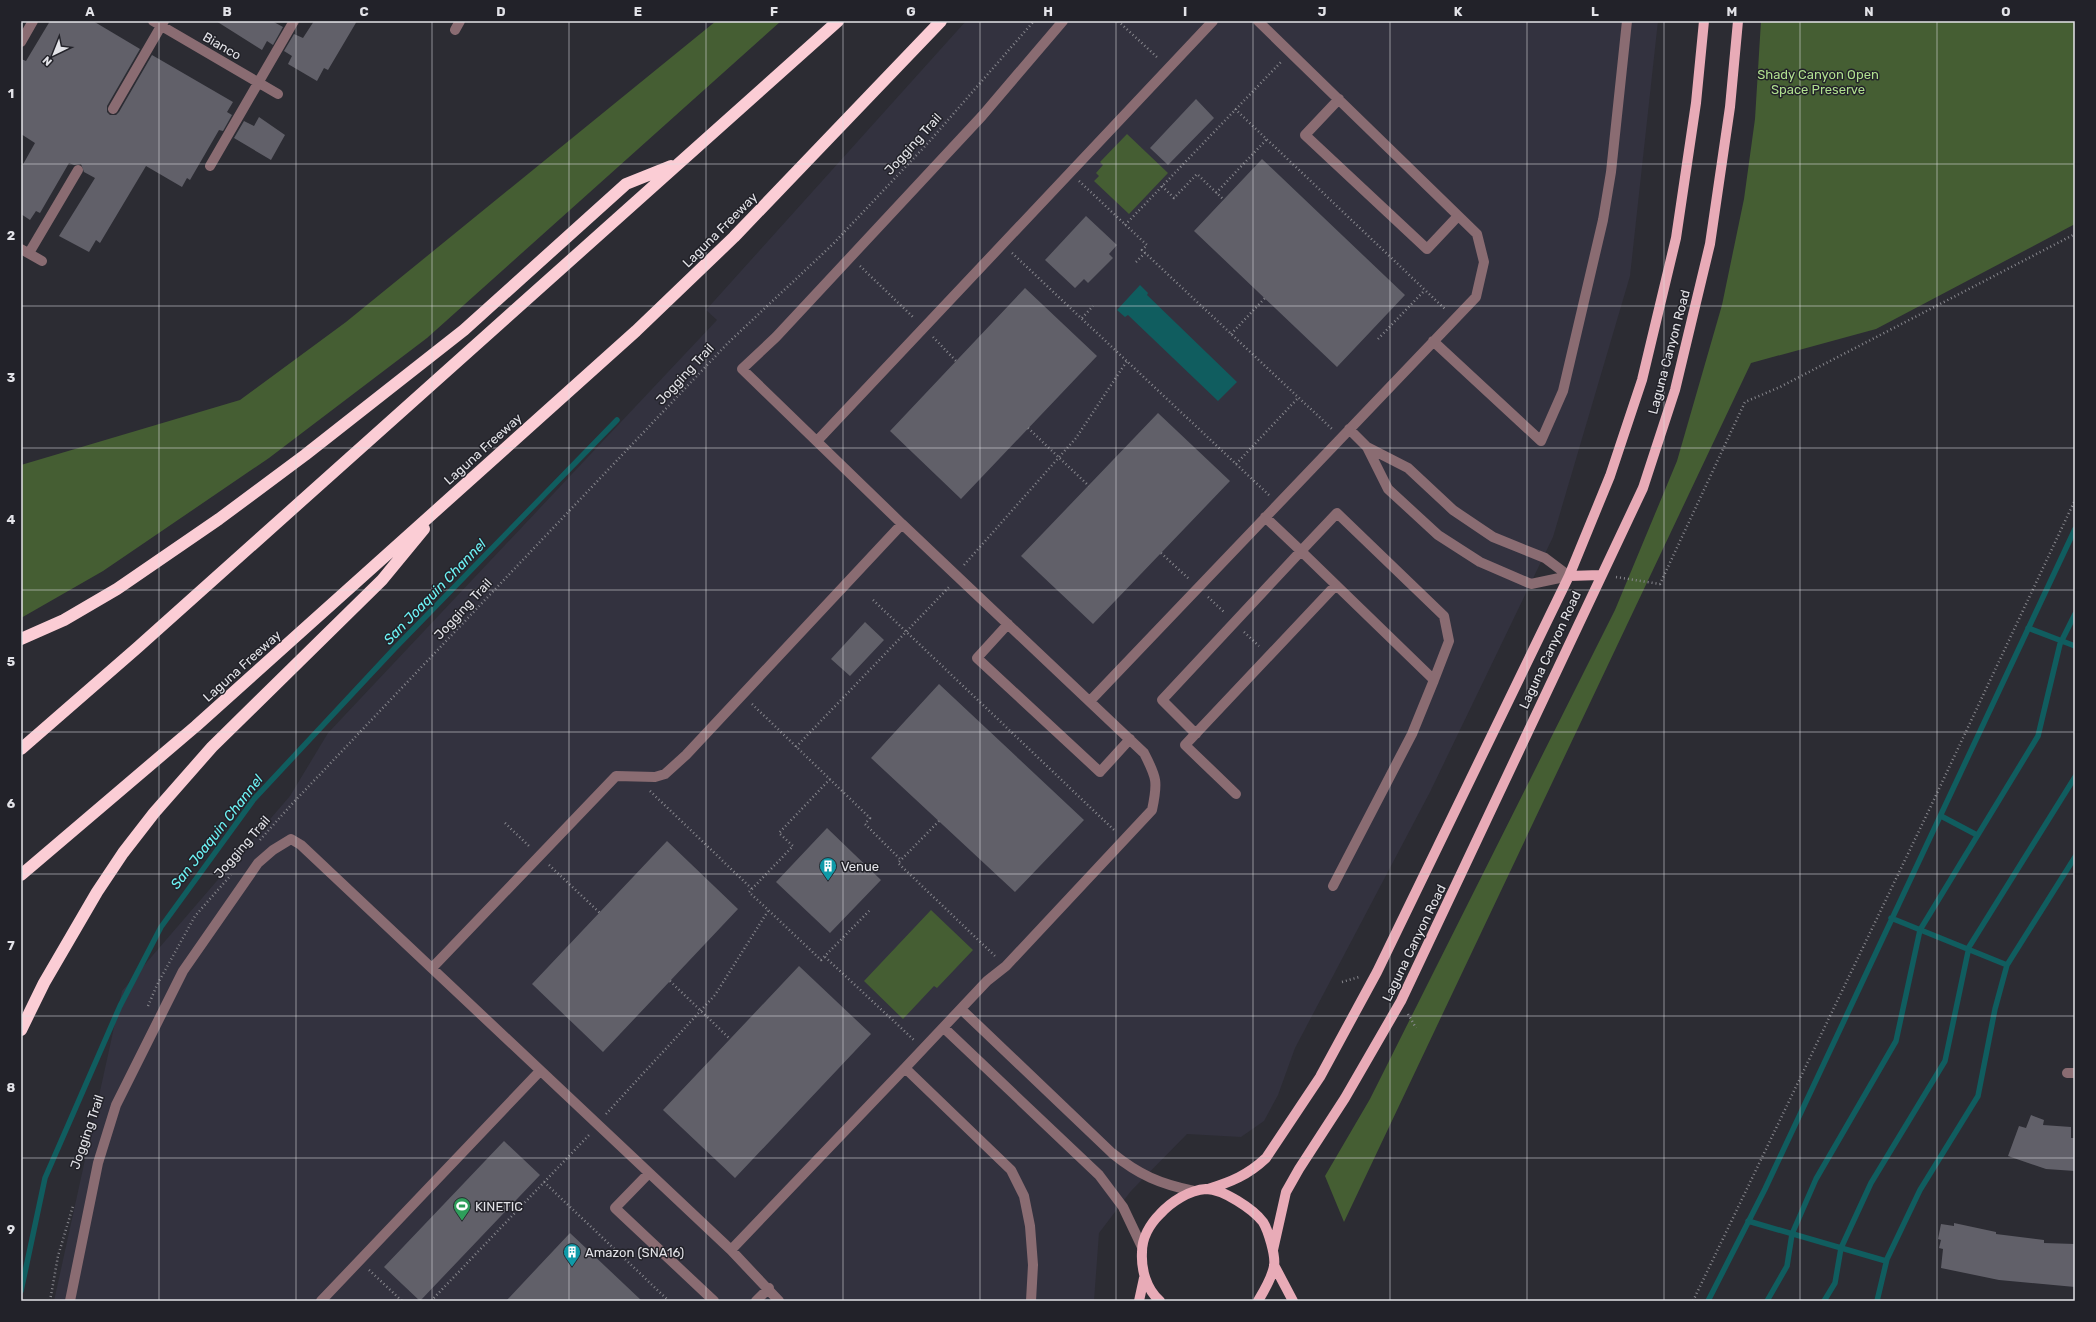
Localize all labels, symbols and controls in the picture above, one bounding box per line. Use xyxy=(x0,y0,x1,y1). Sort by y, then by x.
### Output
text: A xyxy=(85,4,95,19)
text: B xyxy=(222,4,232,19)
text: C xyxy=(359,4,369,19)
text: D xyxy=(496,4,506,19)
text: E xyxy=(634,4,642,19)
text: F xyxy=(770,4,778,19)
text: G xyxy=(906,4,916,19)
text: H xyxy=(1043,4,1053,19)
text: I xyxy=(1183,4,1187,19)
text: J xyxy=(1318,4,1326,19)
text: K xyxy=(1454,4,1463,19)
text: L xyxy=(1591,4,1599,19)
text: M xyxy=(1727,4,1737,19)
text: N xyxy=(1864,4,1874,19)
text: O xyxy=(2001,4,2011,19)
street label: Bianco xyxy=(200,29,244,63)
north arrow xyxy=(34,34,74,74)
text: N xyxy=(40,53,55,68)
park label: Shady Canyon Open Space Preserve xyxy=(1757,67,1879,97)
text: 1 xyxy=(8,86,14,101)
street label: Jogging Trail xyxy=(881,110,945,179)
street label: Laguna Freeway xyxy=(680,190,761,271)
text: 2 xyxy=(7,228,15,243)
street label: Laguna Canyon Road xyxy=(1645,288,1694,416)
street label: Jogging Trail xyxy=(653,340,718,408)
text: 3 xyxy=(7,370,16,385)
street label: Laguna Freeway xyxy=(441,410,526,489)
text: 4 xyxy=(7,512,16,527)
water label: San Joaquin Channel xyxy=(380,535,490,648)
street label: Jogging Trail xyxy=(431,575,496,643)
street label: Laguna Canyon Road xyxy=(1516,589,1585,712)
street label: Laguna Freeway xyxy=(200,627,285,706)
text: 5 xyxy=(7,654,15,669)
water label: San Joaquin Channel xyxy=(167,771,267,893)
text: 6 xyxy=(7,796,16,811)
street label: Jogging Trail xyxy=(211,813,274,882)
building icon: Venue xyxy=(818,856,838,881)
place label: Venue xyxy=(841,859,879,874)
street label: Laguna Canyon Road xyxy=(1379,882,1450,1004)
text: 7 xyxy=(7,938,15,953)
text: 8 xyxy=(7,1080,16,1095)
street label: Jogging Trail xyxy=(67,1093,108,1171)
sports icon: KINETIC xyxy=(452,1196,472,1221)
place label: KINETIC xyxy=(475,1199,523,1214)
text: 9 xyxy=(7,1222,15,1237)
building icon: Amazon (SNA16) xyxy=(562,1242,582,1267)
place label: Amazon (SNA16) xyxy=(585,1245,684,1260)

